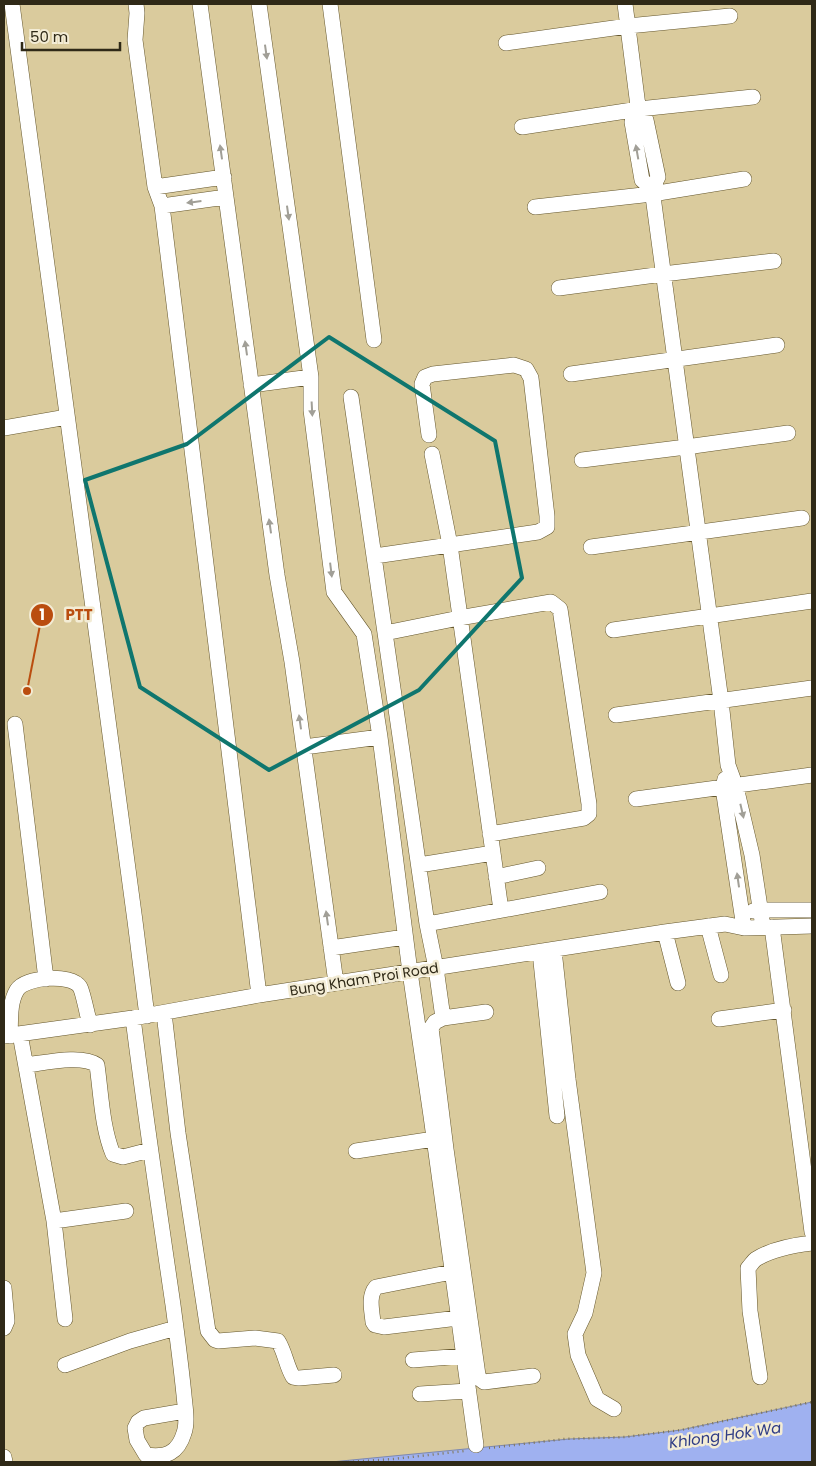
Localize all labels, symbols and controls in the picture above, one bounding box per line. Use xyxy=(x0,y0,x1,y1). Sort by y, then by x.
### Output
scale bar xyxy=(22,20,120,52)
text: 50 m xyxy=(30,26,68,47)
one-way arrow xyxy=(262,44,270,60)
one-way arrow xyxy=(217,144,225,160)
one-way arrow xyxy=(633,144,641,160)
one-way arrow xyxy=(186,198,202,206)
one-way arrow xyxy=(284,205,292,221)
one-way arrow xyxy=(242,339,250,355)
one-way arrow xyxy=(308,401,316,417)
one-way arrow xyxy=(266,518,274,534)
one-way arrow xyxy=(327,563,335,579)
callout: PTT xyxy=(30,600,102,630)
text: 1 xyxy=(39,604,45,625)
text: PTT xyxy=(65,604,93,625)
one-way arrow xyxy=(296,714,304,730)
one-way arrow xyxy=(738,804,746,819)
one-way arrow xyxy=(733,872,741,888)
one-way arrow xyxy=(323,909,331,925)
street label: Bung Kham Proi Road xyxy=(288,957,440,1001)
water label: Khlong Hok Wa xyxy=(668,1417,782,1453)

